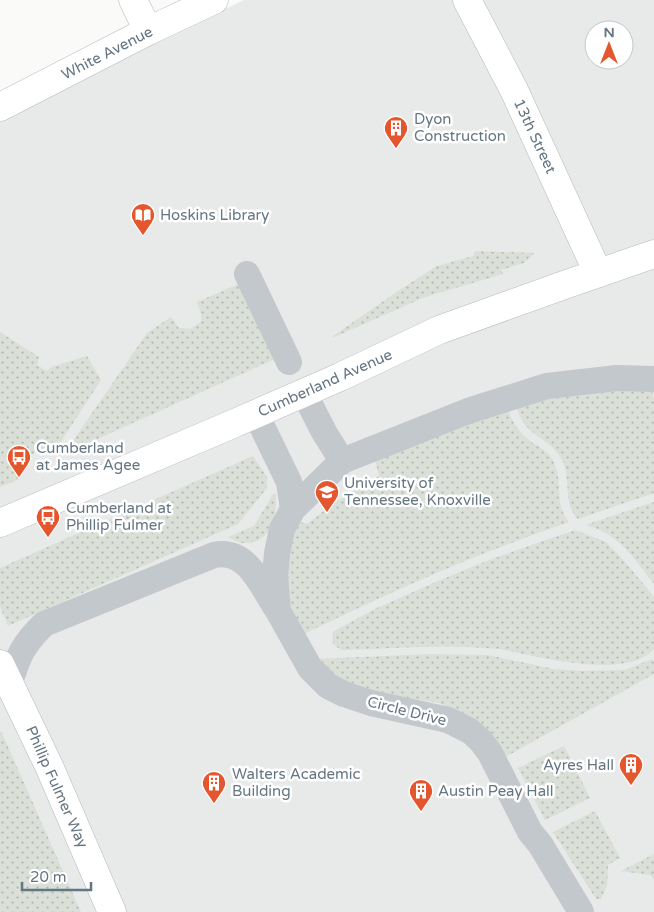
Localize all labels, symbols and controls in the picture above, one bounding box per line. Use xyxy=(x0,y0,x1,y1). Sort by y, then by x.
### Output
north arrow xyxy=(584,20,634,70)
street label: White Avenue xyxy=(58,22,156,84)
text: N xyxy=(603,24,615,41)
street label: 13th Street xyxy=(510,96,560,177)
place label: Dyon Construction xyxy=(414,110,506,145)
building icon: Dyon Construction xyxy=(383,115,409,149)
library icon: Hoskins Library xyxy=(130,202,156,236)
place label: Hoskins Library xyxy=(160,206,269,224)
street label: Cumberland Avenue xyxy=(255,345,395,421)
place label: Cumberland at James Agee xyxy=(36,439,140,474)
bus stop icon: Cumberland at James Agee xyxy=(6,444,32,478)
place label: University of Tennessee, Knoxville xyxy=(344,474,491,509)
school or university icon: University of Tennessee, Knoxville xyxy=(314,479,340,513)
place label: Cumberland at Phillip Fulmer xyxy=(66,499,172,534)
bus stop icon: Cumberland at Phillip Fulmer xyxy=(35,504,61,538)
street label: Circle Drive xyxy=(366,692,448,730)
street label: Phillip Fulmer Way xyxy=(22,723,92,851)
building icon: Ayres Hall xyxy=(618,752,644,786)
place label: Ayres Hall xyxy=(543,756,614,774)
place label: Walters Academic Building xyxy=(232,765,361,800)
building icon: Walters Academic Building xyxy=(201,770,227,804)
building icon: Austin Peay Hall xyxy=(408,778,434,812)
place label: Austin Peay Hall xyxy=(438,782,554,800)
scale bar xyxy=(22,860,91,892)
text: 20 m xyxy=(30,868,67,886)

